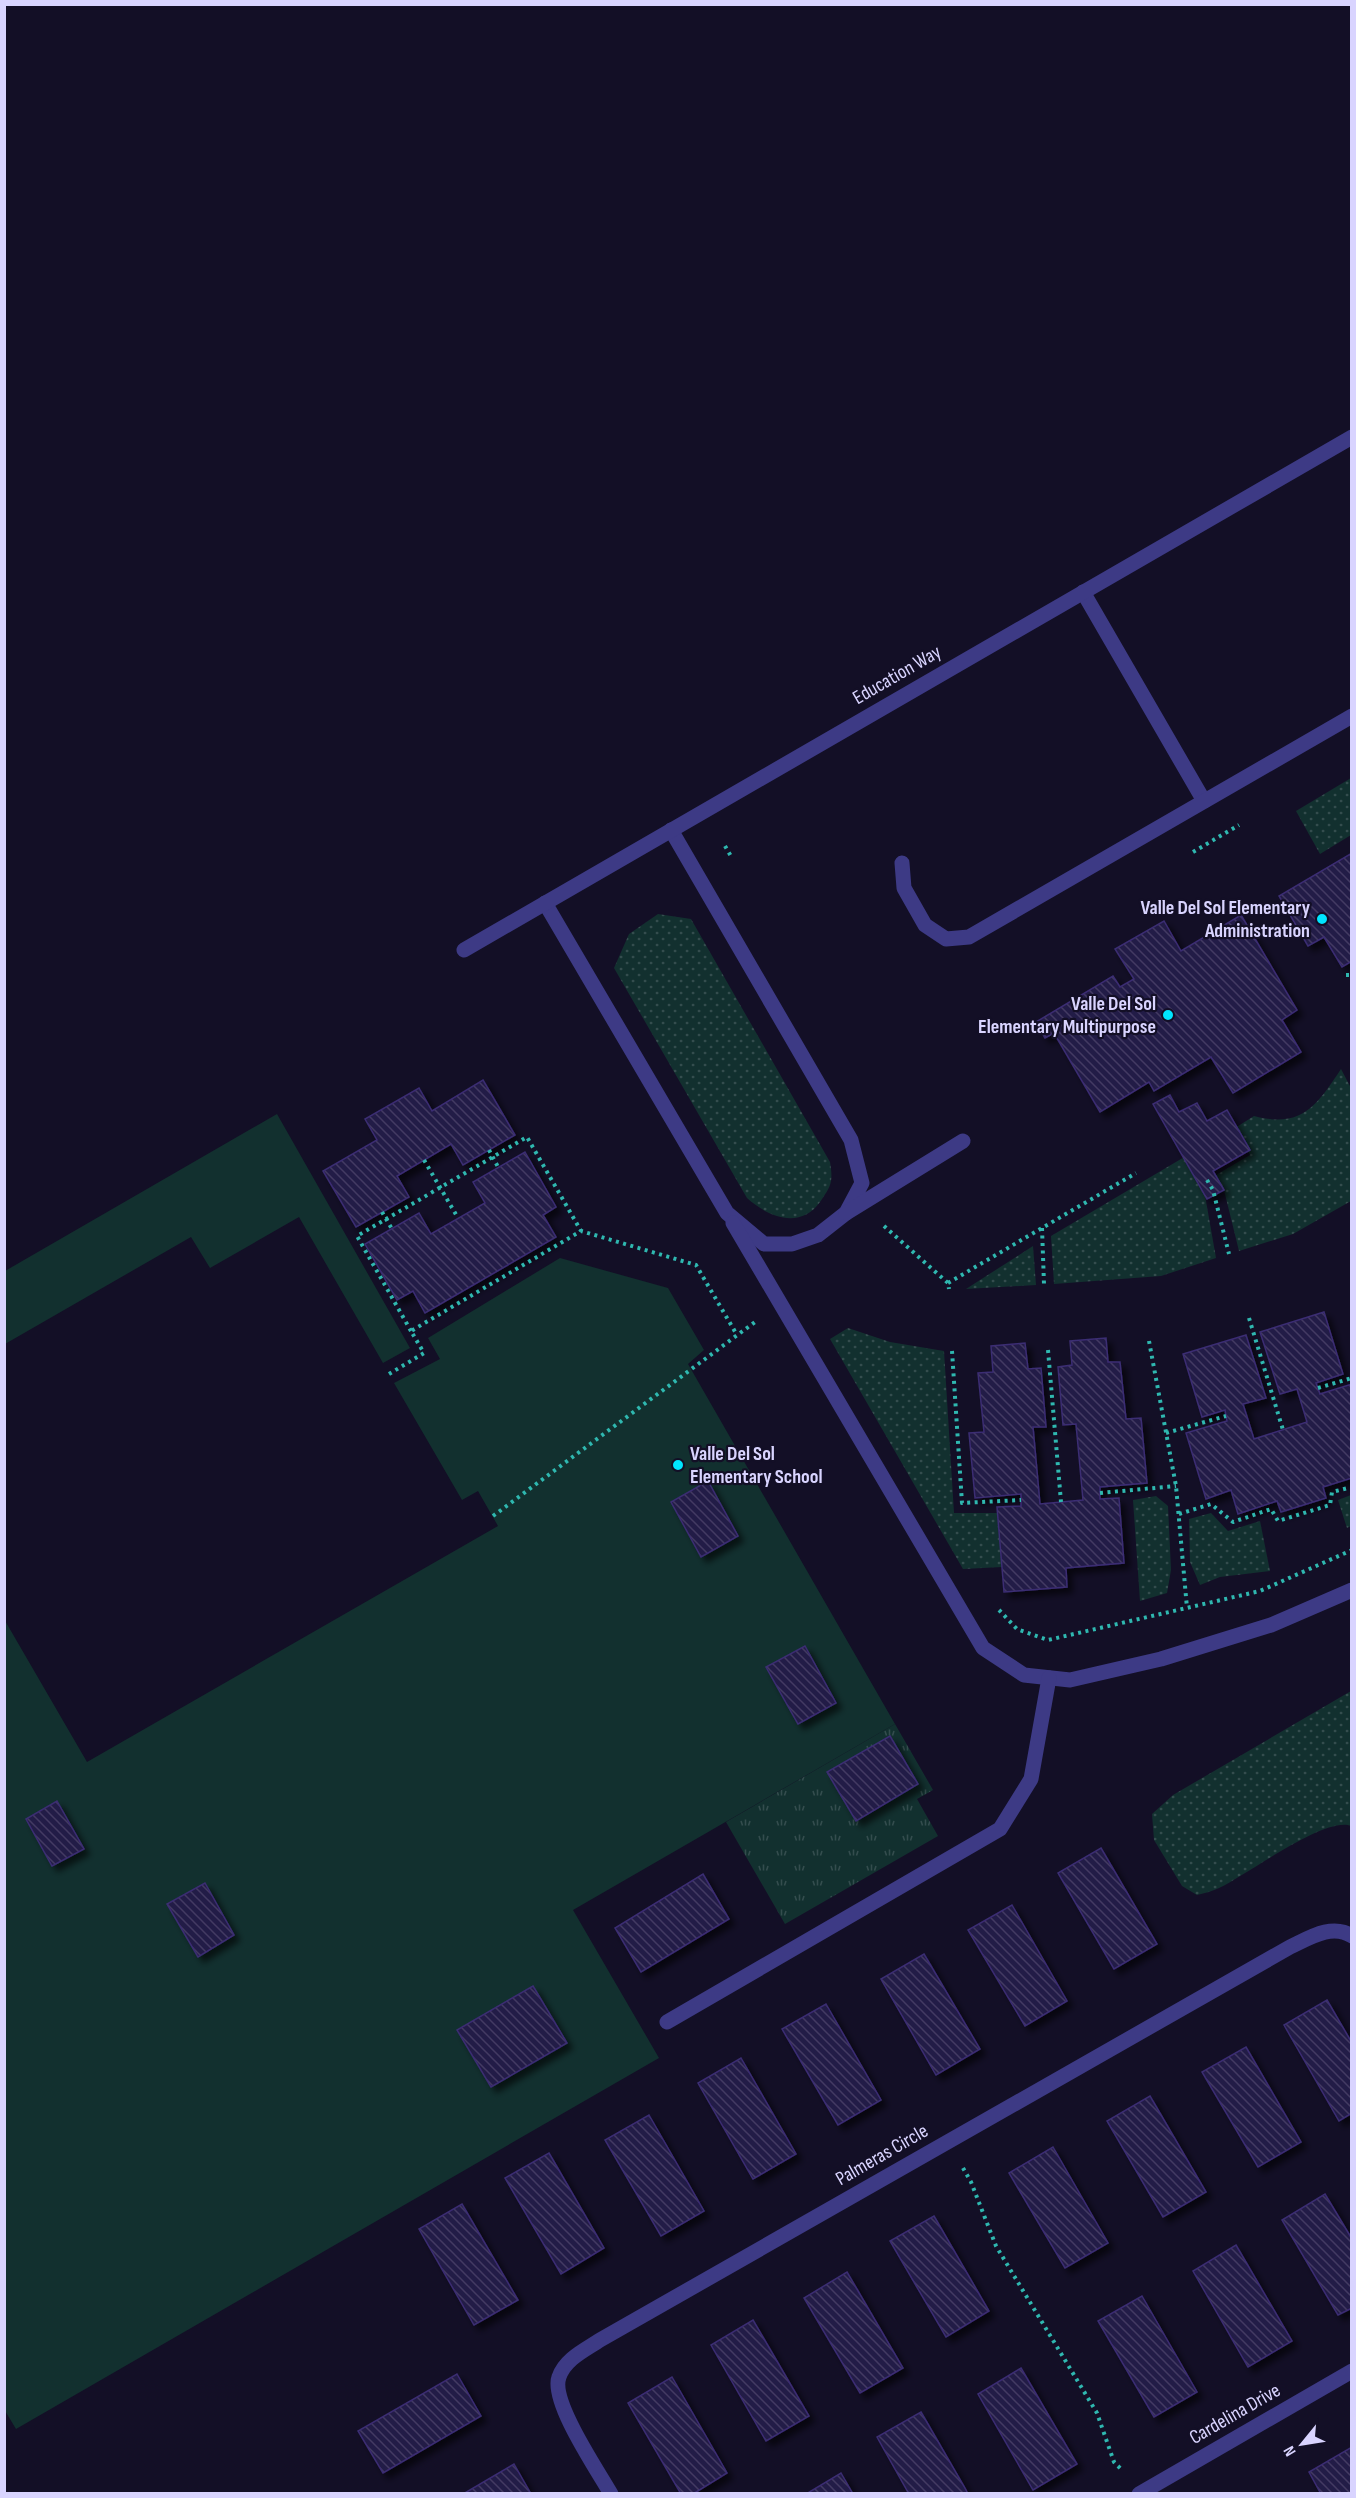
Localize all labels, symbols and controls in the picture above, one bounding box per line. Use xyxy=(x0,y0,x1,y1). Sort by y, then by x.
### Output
street label: Education Way xyxy=(849,640,946,710)
place label: Valle Del Sol Elementary Administration xyxy=(1140,896,1311,943)
marker: Valle Del Sol Elementary Administration xyxy=(1315,912,1329,926)
place label: Valle Del Sol Elementary Multipurpose xyxy=(978,992,1156,1039)
marker: Valle Del Sol Elementary Multipurpose xyxy=(1161,1008,1175,1022)
place label: Valle Del Sol Elementary School xyxy=(690,1442,823,1489)
marker: Valle Del Sol Elementary School xyxy=(671,1458,685,1472)
street label: Palmeras Circle xyxy=(832,2119,932,2191)
street label: Cardelina Drive xyxy=(1185,2378,1285,2450)
north arrow xyxy=(1272,2414,1332,2474)
text: N xyxy=(1280,2442,1301,2459)

